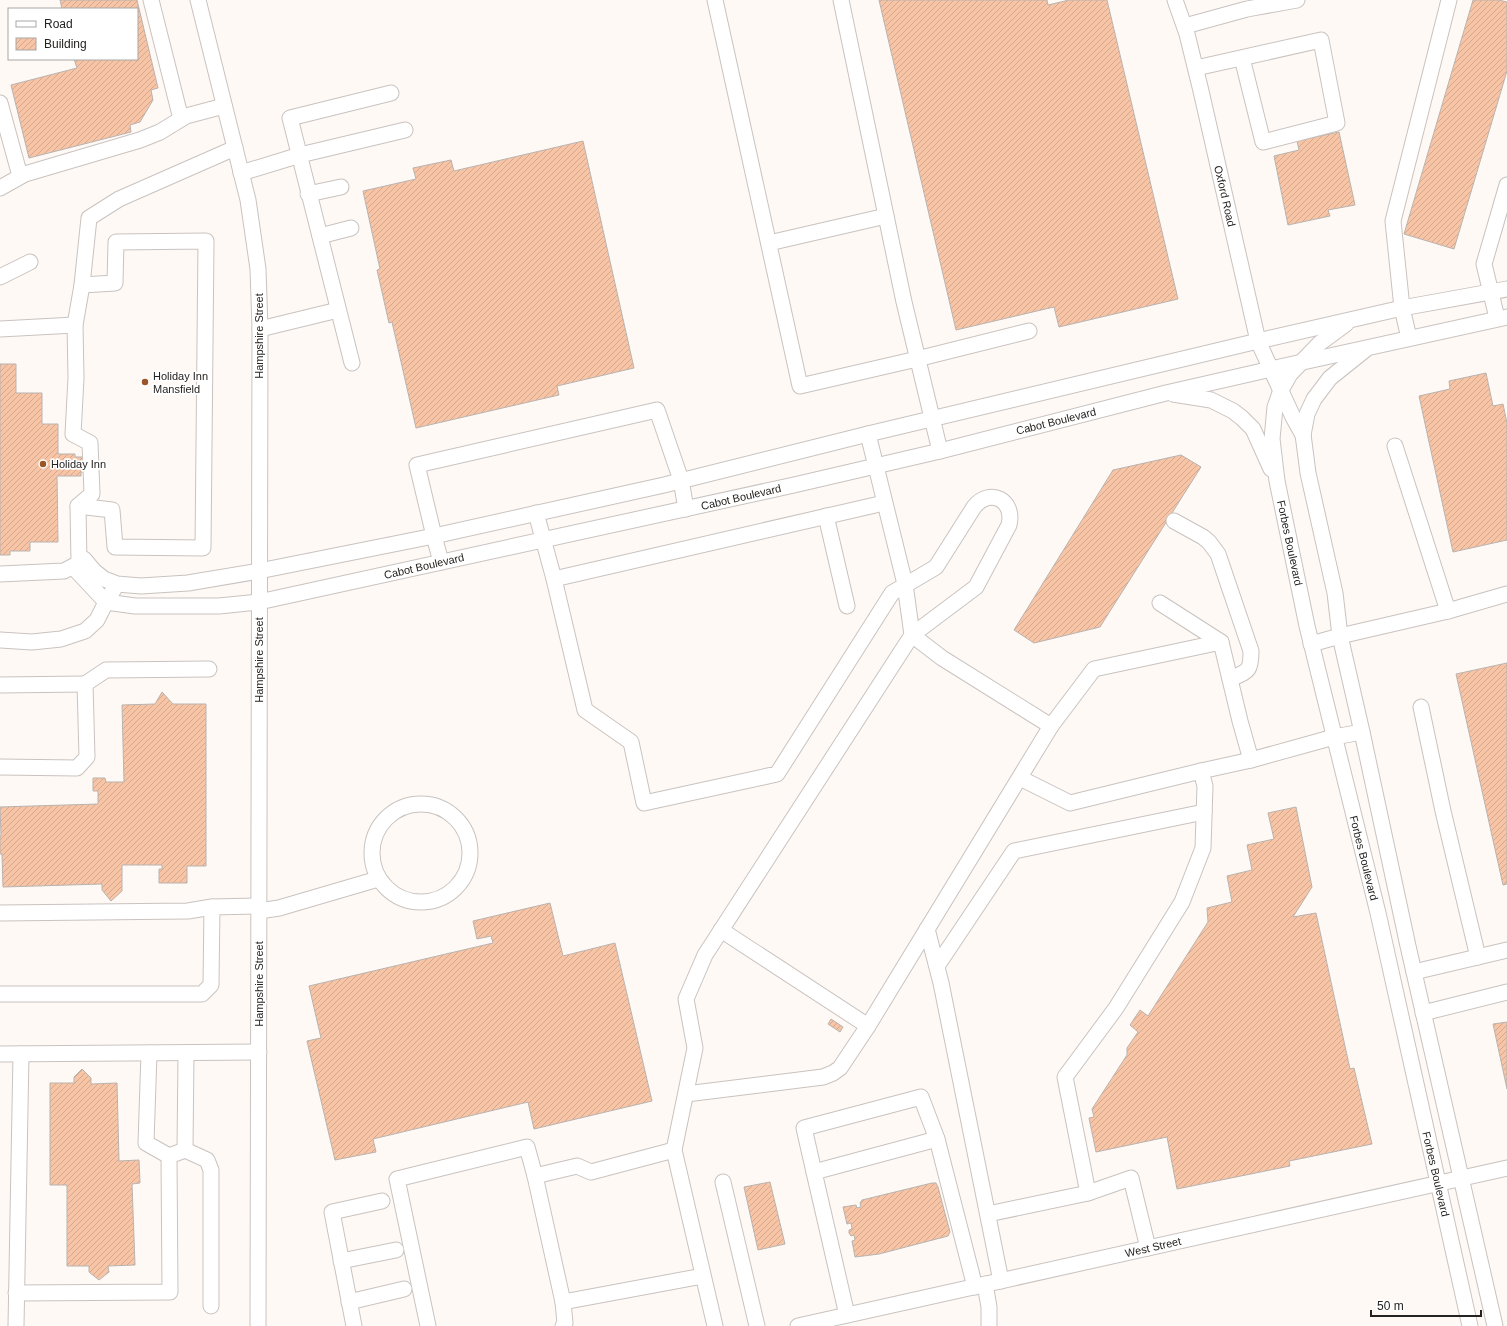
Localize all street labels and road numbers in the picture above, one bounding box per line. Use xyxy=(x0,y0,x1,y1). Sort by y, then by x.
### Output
street label: Oxford Road xyxy=(1212,164,1238,228)
street label: Hampshire Street xyxy=(253,293,265,379)
street label: Cabot Boulevard xyxy=(1015,405,1097,437)
street label: Cabot Boulevard xyxy=(700,482,782,512)
street label: Forbes Boulevard xyxy=(1275,499,1305,587)
street label: Cabot Boulevard xyxy=(383,551,465,581)
street label: Hampshire Street xyxy=(253,617,265,703)
street label: Forbes Boulevard xyxy=(1348,814,1380,902)
street label: Hampshire Street xyxy=(253,941,265,1027)
street label: Forbes Boulevard xyxy=(1420,1130,1452,1218)
street label: West Street xyxy=(1124,1235,1182,1259)

